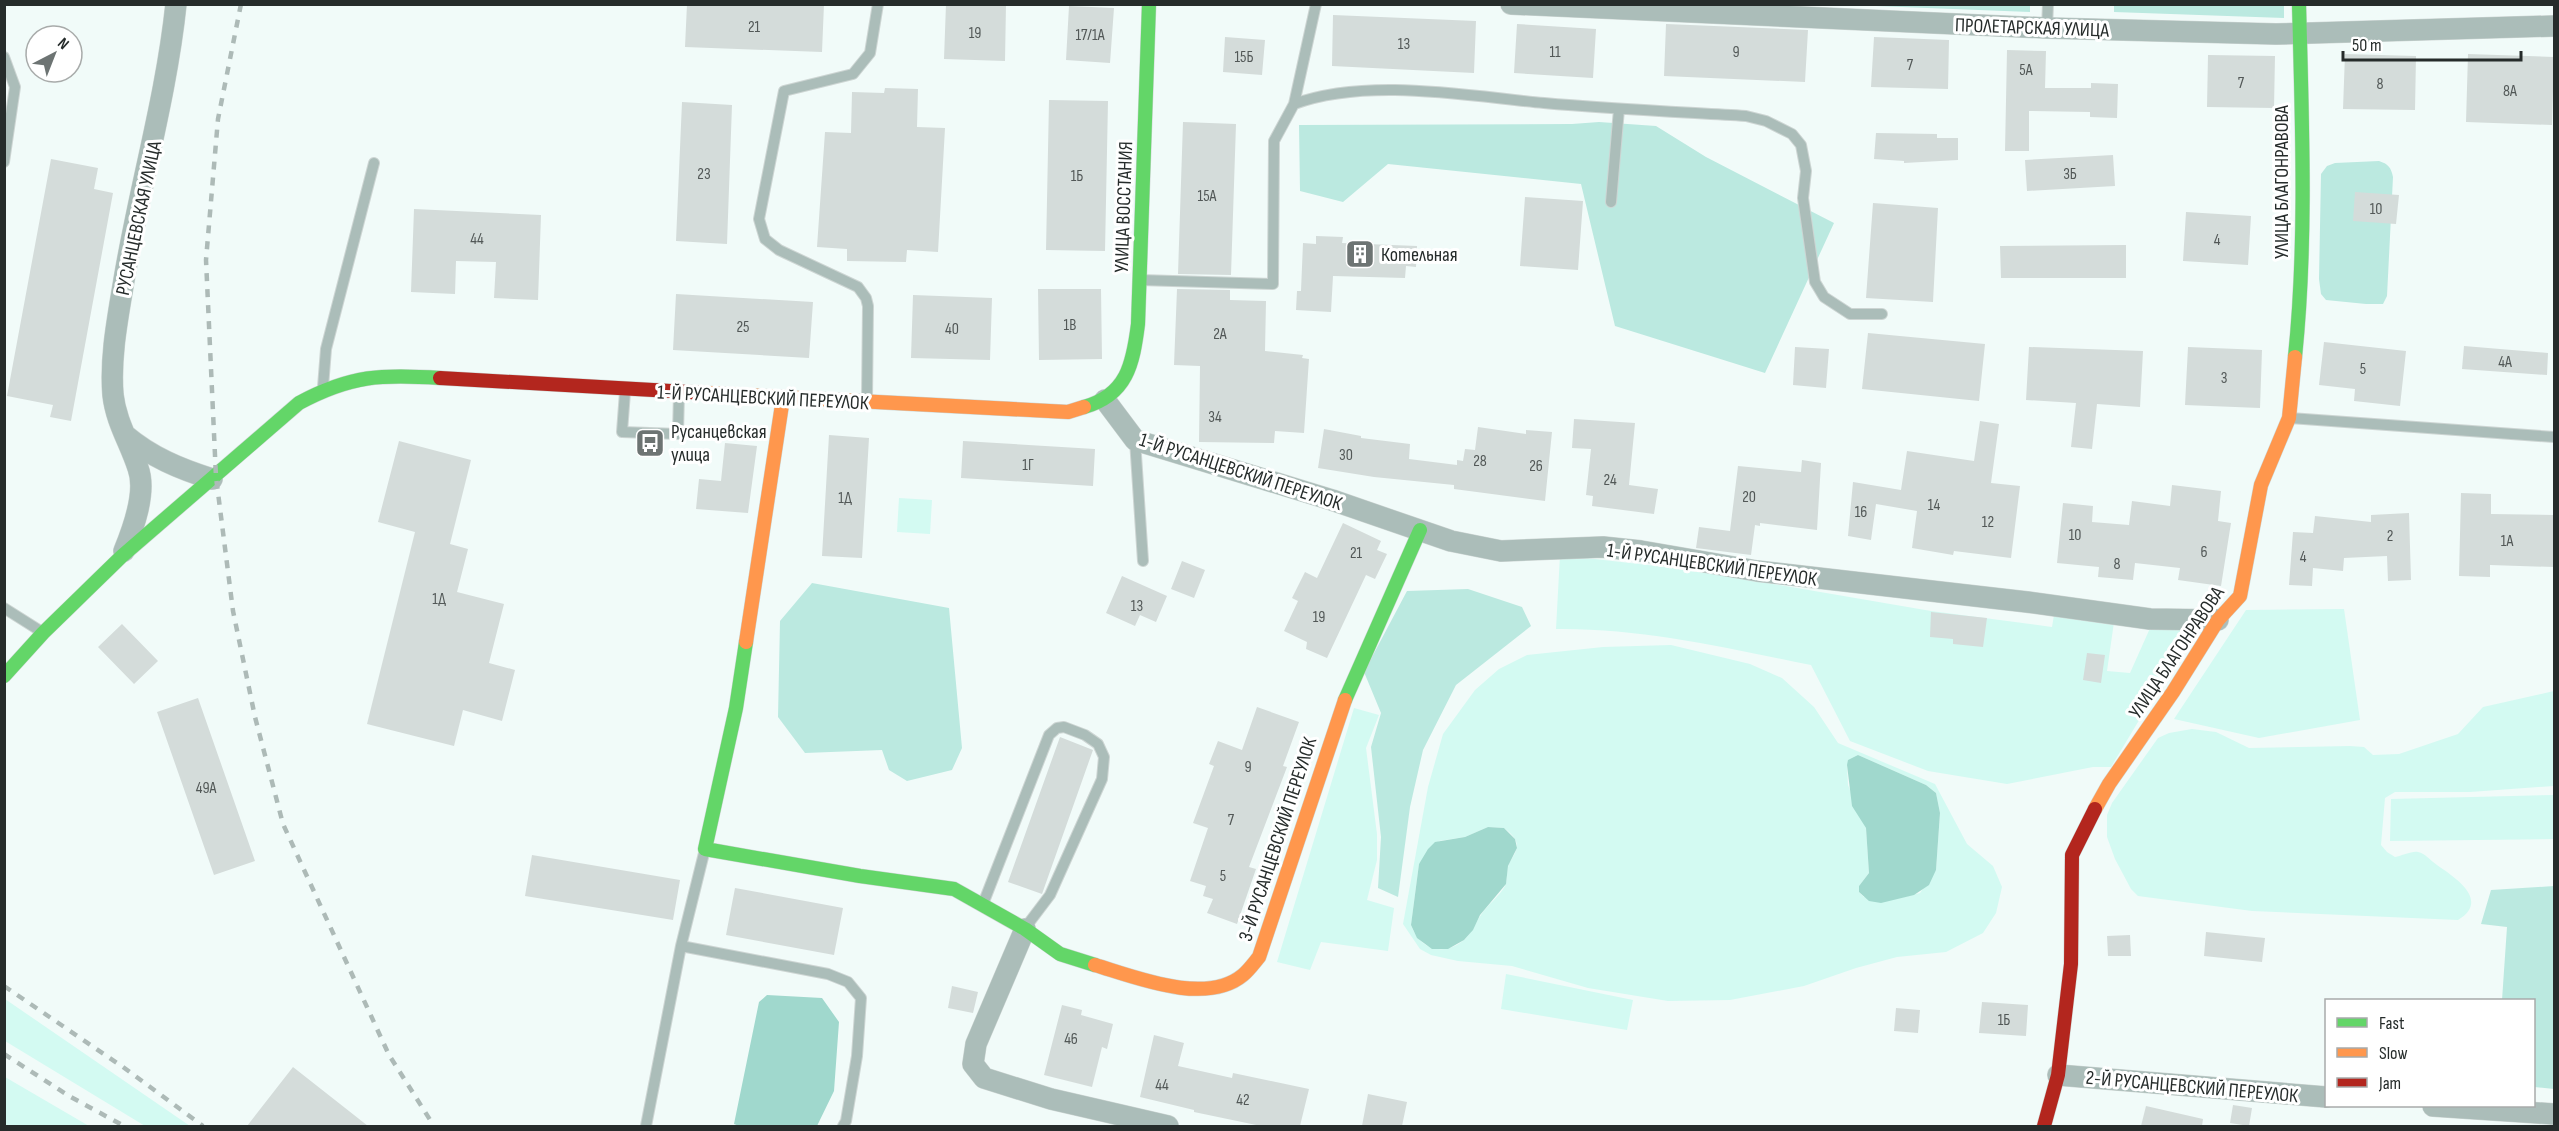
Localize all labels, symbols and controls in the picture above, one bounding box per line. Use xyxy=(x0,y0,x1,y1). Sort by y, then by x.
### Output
street label: ПРОЛЕТАРСКАЯ УЛИЦА xyxy=(1955,13,2110,43)
house number: 21 xyxy=(748,18,761,37)
north arrow xyxy=(24,24,84,84)
house number: 19 xyxy=(969,24,981,43)
scale bar xyxy=(2343,24,2522,62)
house number: 17/1А xyxy=(1075,26,1105,45)
text: N xyxy=(54,34,73,54)
house number: 13 xyxy=(1398,35,1410,54)
text: 50 m xyxy=(2352,35,2382,56)
house number: 11 xyxy=(1549,43,1561,62)
house number: 9 xyxy=(1732,43,1740,62)
house number: 15Б xyxy=(1234,48,1254,67)
house number: 7 xyxy=(1907,56,1914,75)
house number: 5А xyxy=(2019,61,2033,80)
house number: 7 xyxy=(2238,74,2245,93)
house number: 8 xyxy=(2376,75,2384,94)
house number: 8А xyxy=(2503,82,2517,101)
street label: УЛИЦА БЛАГОНРАВОВА xyxy=(2270,105,2294,259)
street label: РУСАНЦЕВСКАЯ УЛИЦА xyxy=(111,138,167,298)
street label: УЛИЦА ВОССТАНИЯ xyxy=(1110,141,1138,273)
house number: 23 xyxy=(697,165,711,184)
house number: 3Б xyxy=(2063,165,2077,184)
house number: 1Б xyxy=(1071,167,1083,186)
house number: 15А xyxy=(1198,187,1217,206)
house number: 10 xyxy=(2370,200,2382,219)
house number: 44 xyxy=(470,230,484,249)
house number: 4 xyxy=(2214,231,2221,250)
building icon: Котельная xyxy=(1344,238,1376,270)
place label: Котельная xyxy=(1381,243,1458,267)
house number: 1В xyxy=(1064,316,1076,335)
house number: 25 xyxy=(736,318,750,337)
house number: 40 xyxy=(945,320,959,339)
house number: 2А xyxy=(1213,325,1227,344)
house number: 4А xyxy=(2498,353,2512,372)
house number: 5 xyxy=(2360,360,2366,379)
house number: 3 xyxy=(2221,369,2227,388)
street label: 1-Й РУСАНЦЕВСКИЙ ПЕРЕУЛОК xyxy=(657,380,869,416)
house number: 34 xyxy=(1208,408,1222,427)
place label: Русанцевская улица xyxy=(671,420,767,467)
bus stop icon: Русанцевская улица xyxy=(634,427,666,459)
street label: 1-Й РУСАНЦЕВСКИЙ ПЕРЕУЛОК xyxy=(1136,428,1345,516)
house number: 30 xyxy=(1339,446,1353,465)
house number: 28 xyxy=(1473,452,1487,471)
house number: 1Г xyxy=(1022,456,1034,475)
house number: 26 xyxy=(1529,457,1543,476)
house number: 24 xyxy=(1603,471,1617,490)
house number: 20 xyxy=(1742,488,1756,507)
house number: 1Д xyxy=(838,489,852,508)
house number: 14 xyxy=(1928,496,1940,515)
house number: 16 xyxy=(1855,503,1867,522)
house number: 12 xyxy=(1982,513,1994,532)
house number: 10 xyxy=(2069,526,2081,545)
house number: 2 xyxy=(2387,527,2393,546)
house number: 1А xyxy=(2501,532,2513,551)
street label: 1-Й РУСАНЦЕВСКИЙ ПЕРЕУЛОК xyxy=(1605,538,1818,592)
house number: 6 xyxy=(2200,543,2208,562)
house number: 21 xyxy=(1350,544,1363,563)
house number: 4 xyxy=(2300,548,2307,567)
house number: 8 xyxy=(2113,555,2121,574)
street label: УЛИЦА БЛАГОНРАВОВА xyxy=(2124,582,2230,723)
house number: 1Д xyxy=(432,590,446,609)
house number: 13 xyxy=(1131,597,1143,616)
house number: 19 xyxy=(1313,608,1325,627)
street label: 3-Й РУСАНЦЕВСКИЙ ПЕРЕУЛОК xyxy=(1234,734,1322,944)
house number: 9 xyxy=(1244,758,1252,777)
house number: 49А xyxy=(196,779,216,798)
house number: 7 xyxy=(1228,811,1235,830)
house number: 5 xyxy=(1220,867,1226,886)
legend xyxy=(2325,999,2535,1107)
house number: 1Б xyxy=(1998,1011,2010,1030)
text: Fast xyxy=(2379,1013,2405,1034)
house number: 46 xyxy=(1064,1030,1078,1049)
text: Slow xyxy=(2379,1043,2408,1064)
street label: 2-Й РУСАНЦЕВСКИЙ ПЕРЕУЛОК xyxy=(2085,1066,2299,1108)
text: Jam xyxy=(2378,1073,2401,1094)
house number: 44 xyxy=(1155,1076,1169,1095)
house number: 42 xyxy=(1236,1091,1250,1110)

